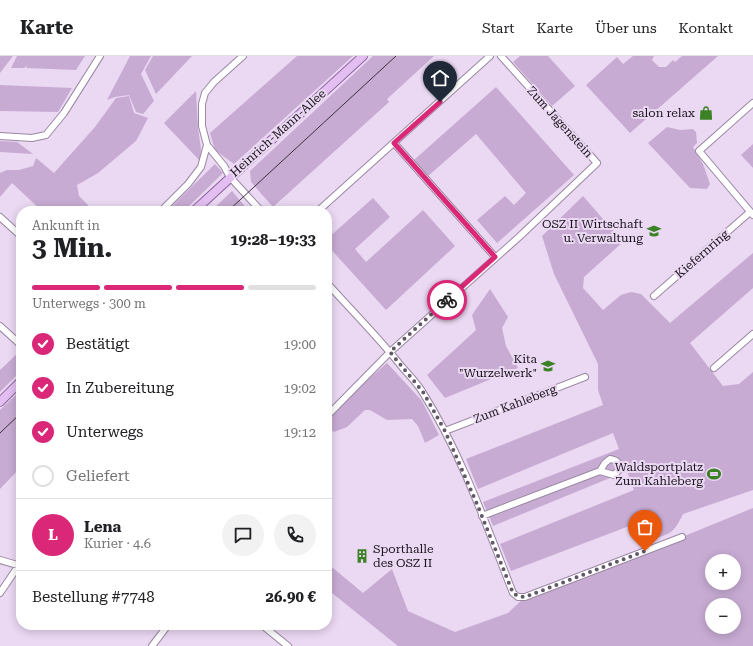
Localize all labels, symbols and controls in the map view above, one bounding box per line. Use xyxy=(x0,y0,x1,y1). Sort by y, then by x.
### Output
text: Karte xyxy=(20,16,74,39)
text: Start xyxy=(482,20,515,36)
text: Karte xyxy=(537,20,573,36)
text: Über uns xyxy=(595,20,657,36)
text: Kontakt xyxy=(679,20,733,36)
pin xyxy=(423,61,457,102)
icon: home xyxy=(429,67,451,89)
street label: Zum Jagenstein xyxy=(524,84,596,161)
street label: Heinrich-Mann-Allee xyxy=(227,86,329,180)
shop icon: salon relax xyxy=(698,105,714,121)
place label: salon relax xyxy=(632,106,695,120)
place label: OSZ II Wirtschaft u. Verwaltung xyxy=(542,217,644,245)
text: Ankunft in xyxy=(32,218,100,233)
school or university icon: OSZ II Wirtschaft u. Verwaltung xyxy=(646,223,662,239)
street label: Kiefernring xyxy=(672,227,732,281)
text: 19:28–19:33 xyxy=(230,231,316,249)
text: 3 Min. xyxy=(32,233,113,263)
courier xyxy=(427,280,467,320)
icon: bike xyxy=(436,289,458,311)
text: Unterwegs · 300 m xyxy=(32,296,146,311)
icon: check xyxy=(32,333,54,355)
text: Bestätigt xyxy=(66,335,130,353)
text: 19:00 xyxy=(284,337,316,352)
place label: Kita "Wurzelwerk" xyxy=(459,352,537,380)
school or university icon: Kita "Wurzelwerk" xyxy=(540,358,556,374)
icon: check xyxy=(32,377,54,399)
text: In Zubereitung xyxy=(66,379,174,397)
text: 19:02 xyxy=(284,381,316,396)
street label: Zum Kahleberg xyxy=(472,382,559,426)
icon: check xyxy=(32,421,54,443)
text: Unterwegs xyxy=(66,423,143,441)
text: 19:12 xyxy=(284,425,316,440)
place label: Waldsportplatz Zum Kahleberg xyxy=(615,460,703,488)
sports icon: Waldsportplatz Zum Kahleberg xyxy=(706,466,722,482)
text: Geliefert xyxy=(66,467,130,485)
pin xyxy=(628,510,662,551)
button: chat xyxy=(222,514,264,556)
button: phone xyxy=(274,514,316,556)
icon: bag xyxy=(634,516,656,538)
text: Lena xyxy=(84,518,121,536)
text: L xyxy=(48,526,58,544)
text: Kurier · 4.6 xyxy=(84,536,151,551)
place label: Sporthalle des OSZ II xyxy=(373,542,434,570)
building icon: Sporthalle des OSZ II xyxy=(354,548,370,564)
map controls xyxy=(705,554,741,634)
button: + xyxy=(705,554,741,590)
text: Bestellung #7748 xyxy=(32,588,155,606)
text: 26.90 € xyxy=(265,588,316,606)
button: − xyxy=(705,598,741,634)

